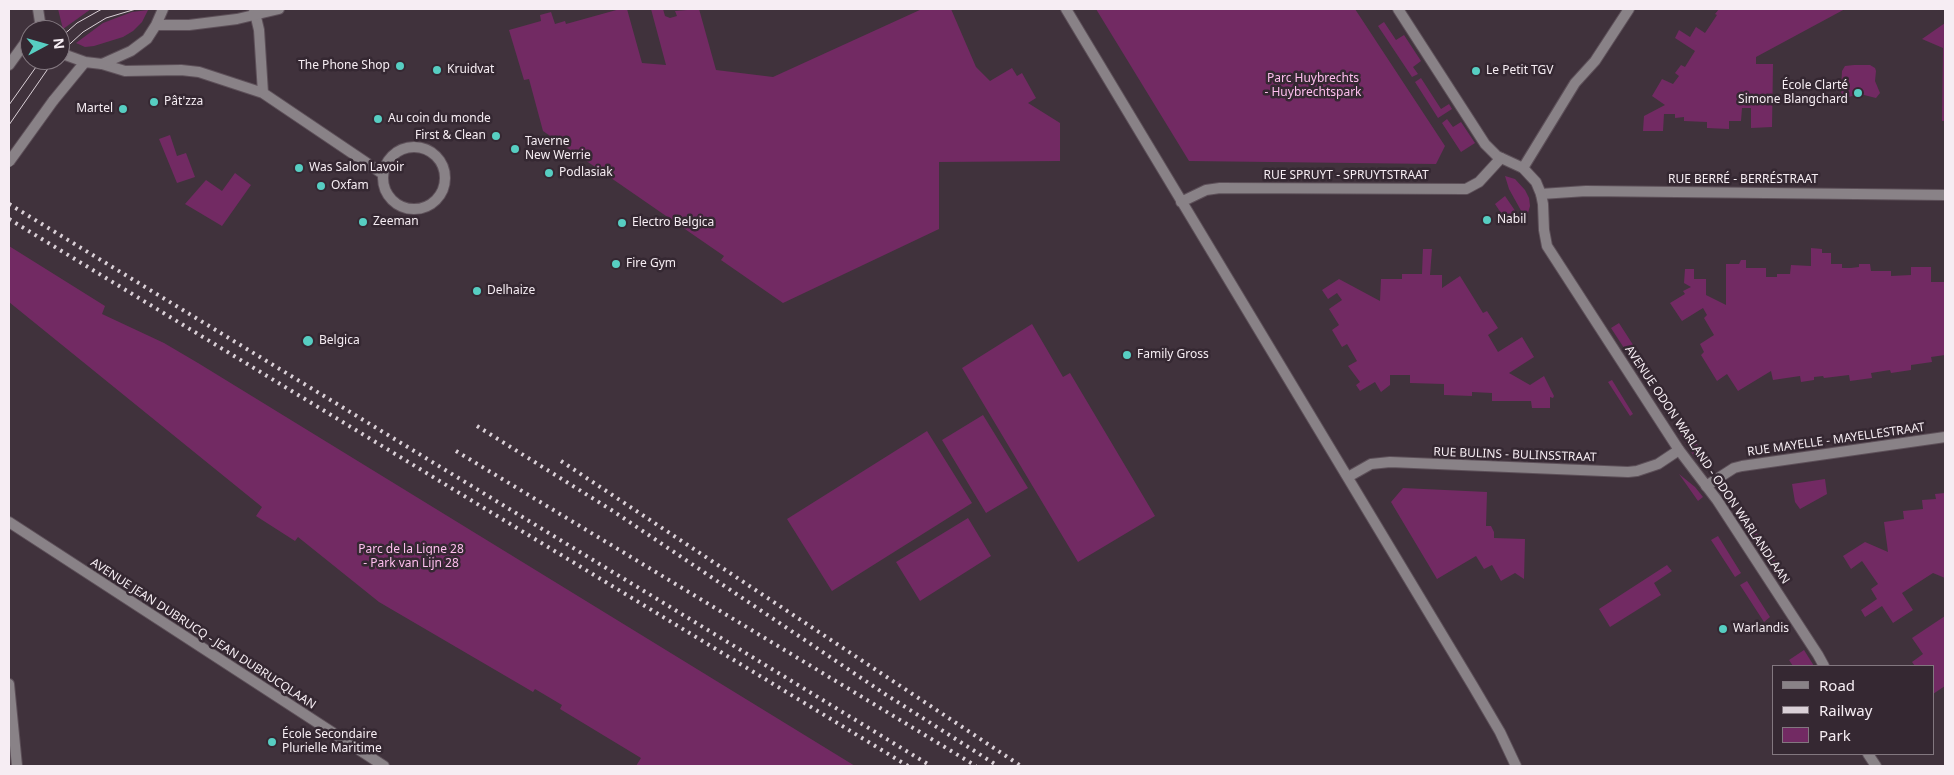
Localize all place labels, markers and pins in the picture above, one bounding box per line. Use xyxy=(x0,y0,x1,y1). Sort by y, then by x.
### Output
place label: The Phone Shop xyxy=(298,59,390,73)
marker: The Phone Shop xyxy=(394,60,406,72)
place label: Kruidvat xyxy=(447,63,494,77)
marker: Kruidvat xyxy=(431,64,443,76)
place label: Le Petit TGV xyxy=(1486,64,1553,78)
marker: Le Petit TGV xyxy=(1470,65,1482,77)
place label: École Clarté Simone Blangchard xyxy=(1738,79,1848,107)
marker: École Clarté Simone Blangchard xyxy=(1852,87,1864,99)
place label: Pât'zza xyxy=(164,95,203,109)
marker: Pât'zza xyxy=(148,96,160,108)
place label: Martel xyxy=(76,102,113,116)
marker: Martel xyxy=(117,103,129,115)
place label: Au coin du monde xyxy=(388,112,491,126)
marker: Au coin du monde xyxy=(372,113,384,125)
place label: First & Clean xyxy=(415,129,486,143)
marker: First & Clean xyxy=(490,130,502,142)
place label: Taverne New Werrie xyxy=(525,135,591,163)
marker: Taverne New Werrie xyxy=(509,143,521,155)
place label: Was Salon Lavoir xyxy=(309,161,404,175)
marker: Was Salon Lavoir xyxy=(293,162,305,174)
place label: Podlasiak xyxy=(559,166,613,180)
marker: Podlasiak xyxy=(543,167,555,179)
place label: Oxfam xyxy=(331,179,369,193)
marker: Oxfam xyxy=(315,180,327,192)
place label: Nabil xyxy=(1497,213,1526,227)
marker: Nabil xyxy=(1481,214,1493,226)
place label: Zeeman xyxy=(373,215,419,229)
marker: Zeeman xyxy=(357,216,369,228)
place label: Electro Belgica xyxy=(632,216,714,230)
marker: Electro Belgica xyxy=(616,217,628,229)
place label: Fire Gym xyxy=(626,257,676,271)
marker: Fire Gym xyxy=(610,258,622,270)
place label: Delhaize xyxy=(487,284,535,298)
marker: Delhaize xyxy=(471,285,483,297)
marker: Belgica xyxy=(301,334,315,348)
place label: Belgica xyxy=(319,334,360,348)
place label: Family Gross xyxy=(1137,348,1209,362)
marker: Family Gross xyxy=(1121,349,1133,361)
place label: Warlandis xyxy=(1733,622,1789,636)
marker: Warlandis xyxy=(1717,623,1729,635)
place label: École Secondaire Plurielle Maritime xyxy=(282,728,382,756)
marker: École Secondaire Plurielle Maritime xyxy=(266,736,278,748)

